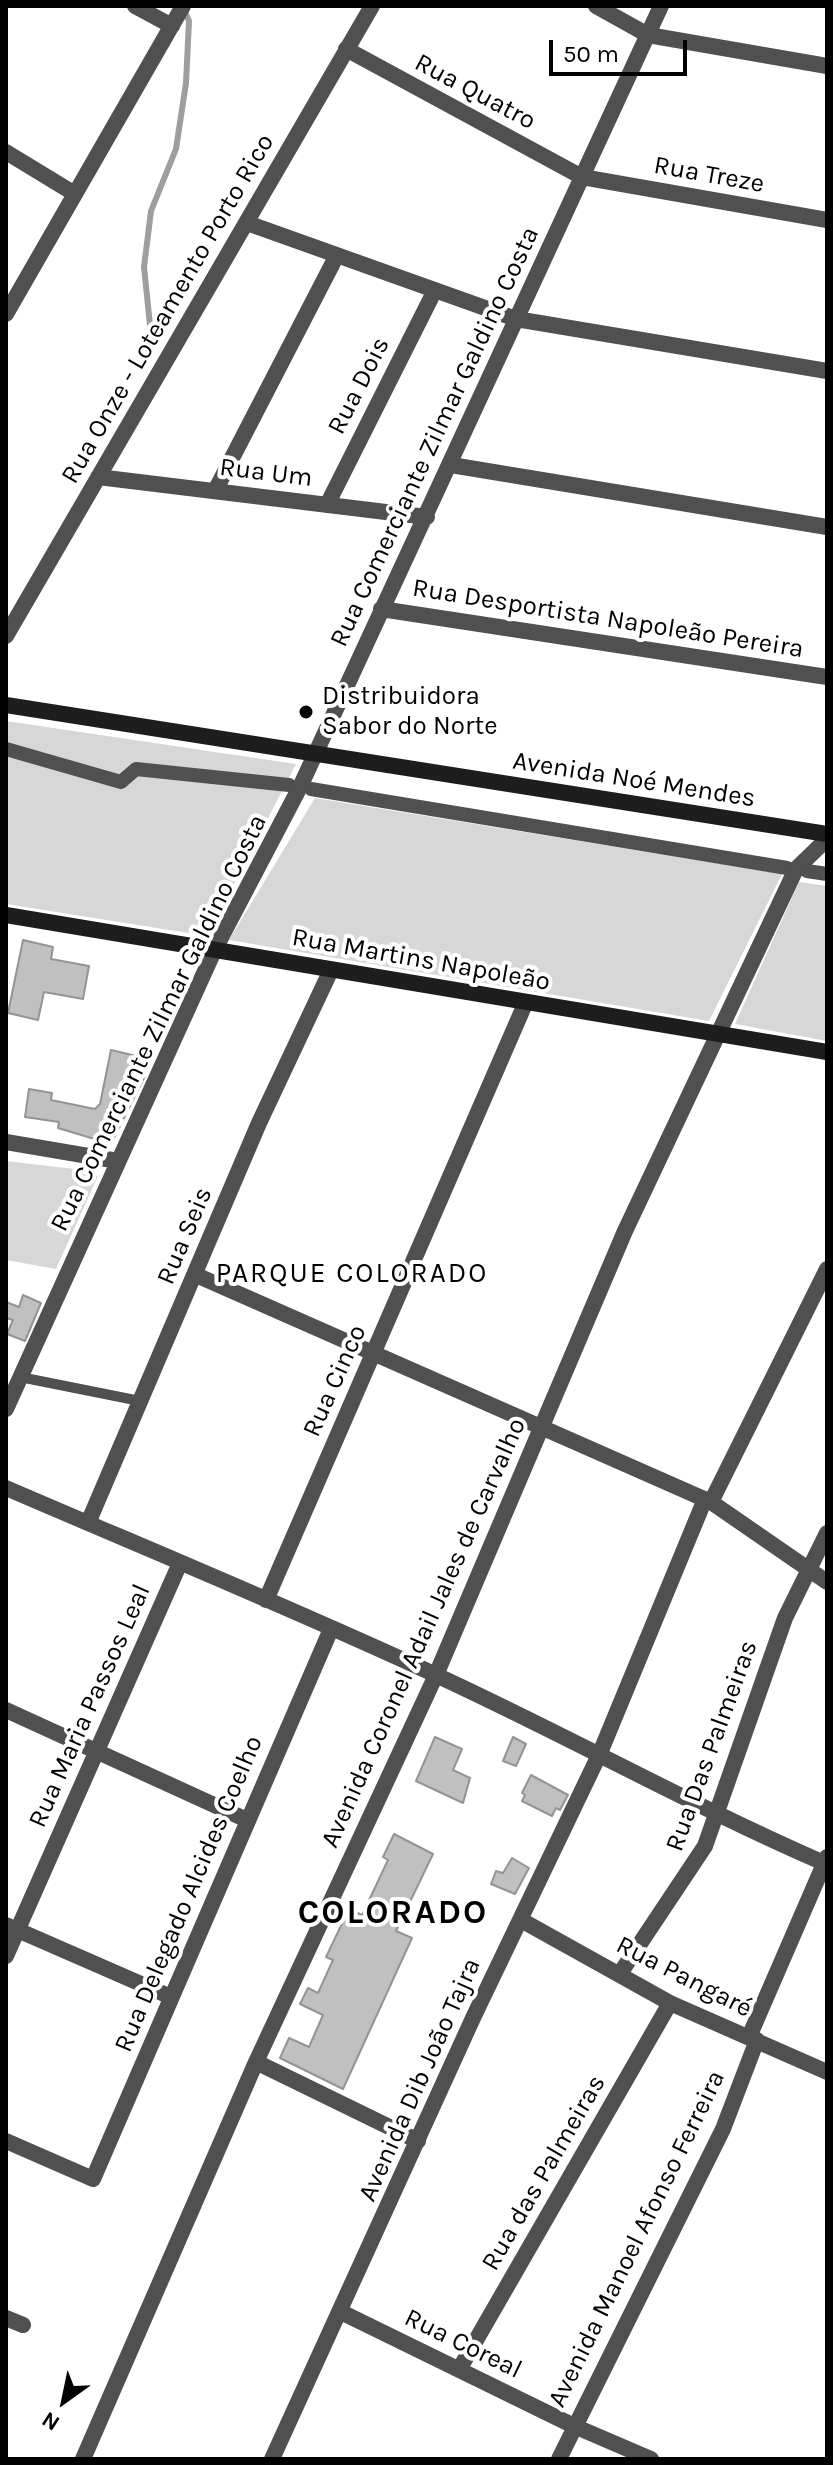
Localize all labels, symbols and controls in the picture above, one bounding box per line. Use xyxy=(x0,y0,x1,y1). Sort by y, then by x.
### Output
scale bar xyxy=(553,24,691,74)
text: 50 m xyxy=(563,40,619,68)
street label: Rua Quatro xyxy=(409,47,541,137)
street label: Rua Onze - Loteamento Porto Rico xyxy=(55,129,281,489)
street label: Rua Treze xyxy=(651,150,767,200)
street label: Rua Comerciante Zilmar Galdino Costa xyxy=(324,222,546,652)
street label: Rua Dois xyxy=(321,332,397,440)
street label: Rua Um xyxy=(218,452,314,494)
street label: Rua Desportista Napoleão Pereira xyxy=(410,573,806,665)
place label: Distribuidora Sabor do Norte xyxy=(322,681,498,742)
marker: Distribuidora Sabor do Norte xyxy=(297,703,315,721)
street label: Avenida Noé Mendes xyxy=(511,745,757,815)
street label: Rua Comerciante Zilmar Galdino Costa xyxy=(44,809,274,1237)
street label: Rua Martins Napoleão xyxy=(289,922,553,998)
street label: Rua Seis xyxy=(151,1183,219,1289)
district label: PARQUE COLORADO xyxy=(216,1257,488,1291)
street label: Rua Cinco xyxy=(297,1320,373,1442)
street label: Avenida Coronel Adail Jales de Carvalho xyxy=(315,1414,533,1852)
street label: Rua Maria Passos Leal xyxy=(22,1579,158,1833)
street label: Rua Das Palmeiras xyxy=(659,1636,765,1856)
street label: Rua Delegado Alcides Coelho xyxy=(108,1731,270,2057)
district label: COLORADO xyxy=(298,1893,488,1933)
street label: Rua Pangaré xyxy=(611,1929,757,2025)
street label: Avenida Dib João Tajra xyxy=(352,1954,488,2206)
street label: Avenida Manoel Afonso Ferreira xyxy=(542,2066,732,2412)
street label: Rua das Palmeiras xyxy=(475,2070,613,2276)
street label: Rua Coreal xyxy=(399,2302,527,2386)
north arrow xyxy=(24,2361,104,2441)
text: N xyxy=(37,2406,65,2436)

